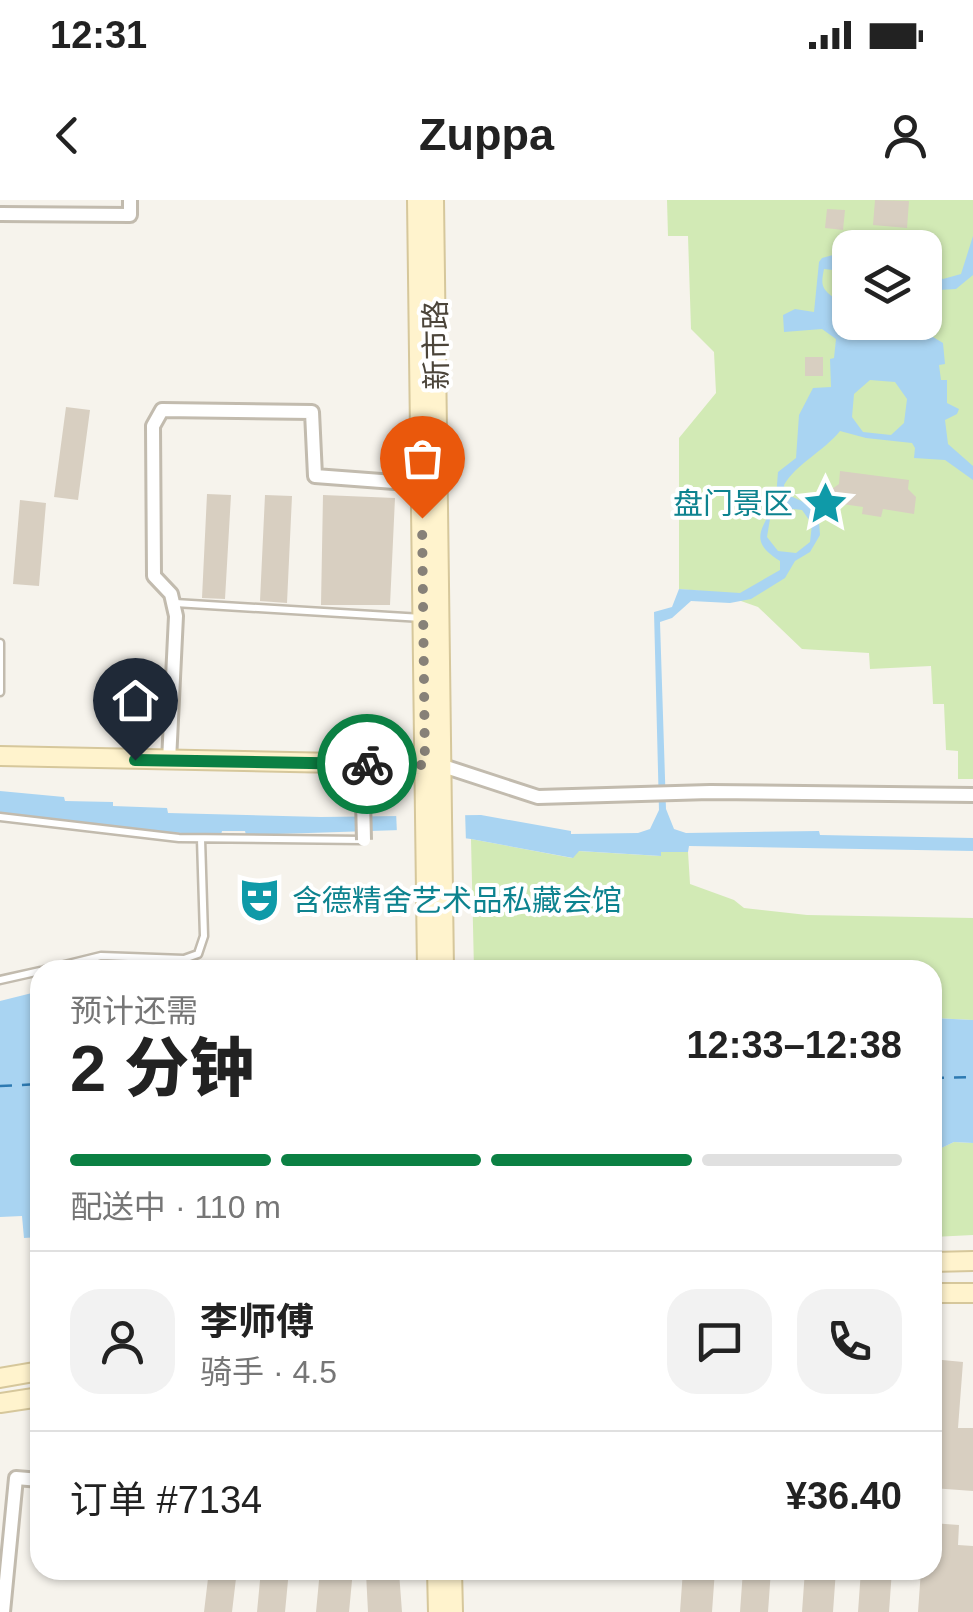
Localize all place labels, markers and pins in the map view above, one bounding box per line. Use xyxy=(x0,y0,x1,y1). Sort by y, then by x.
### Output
pin xyxy=(380,416,465,519)
place icon: 盘门景区 xyxy=(802,479,850,527)
place label: 盘门景区 xyxy=(673,487,793,520)
pin xyxy=(93,658,178,761)
theatre icon: 含德精舍艺术品私藏会馆 xyxy=(235,876,283,924)
place label: 含德精舍艺术品私藏会馆 xyxy=(292,884,622,917)

